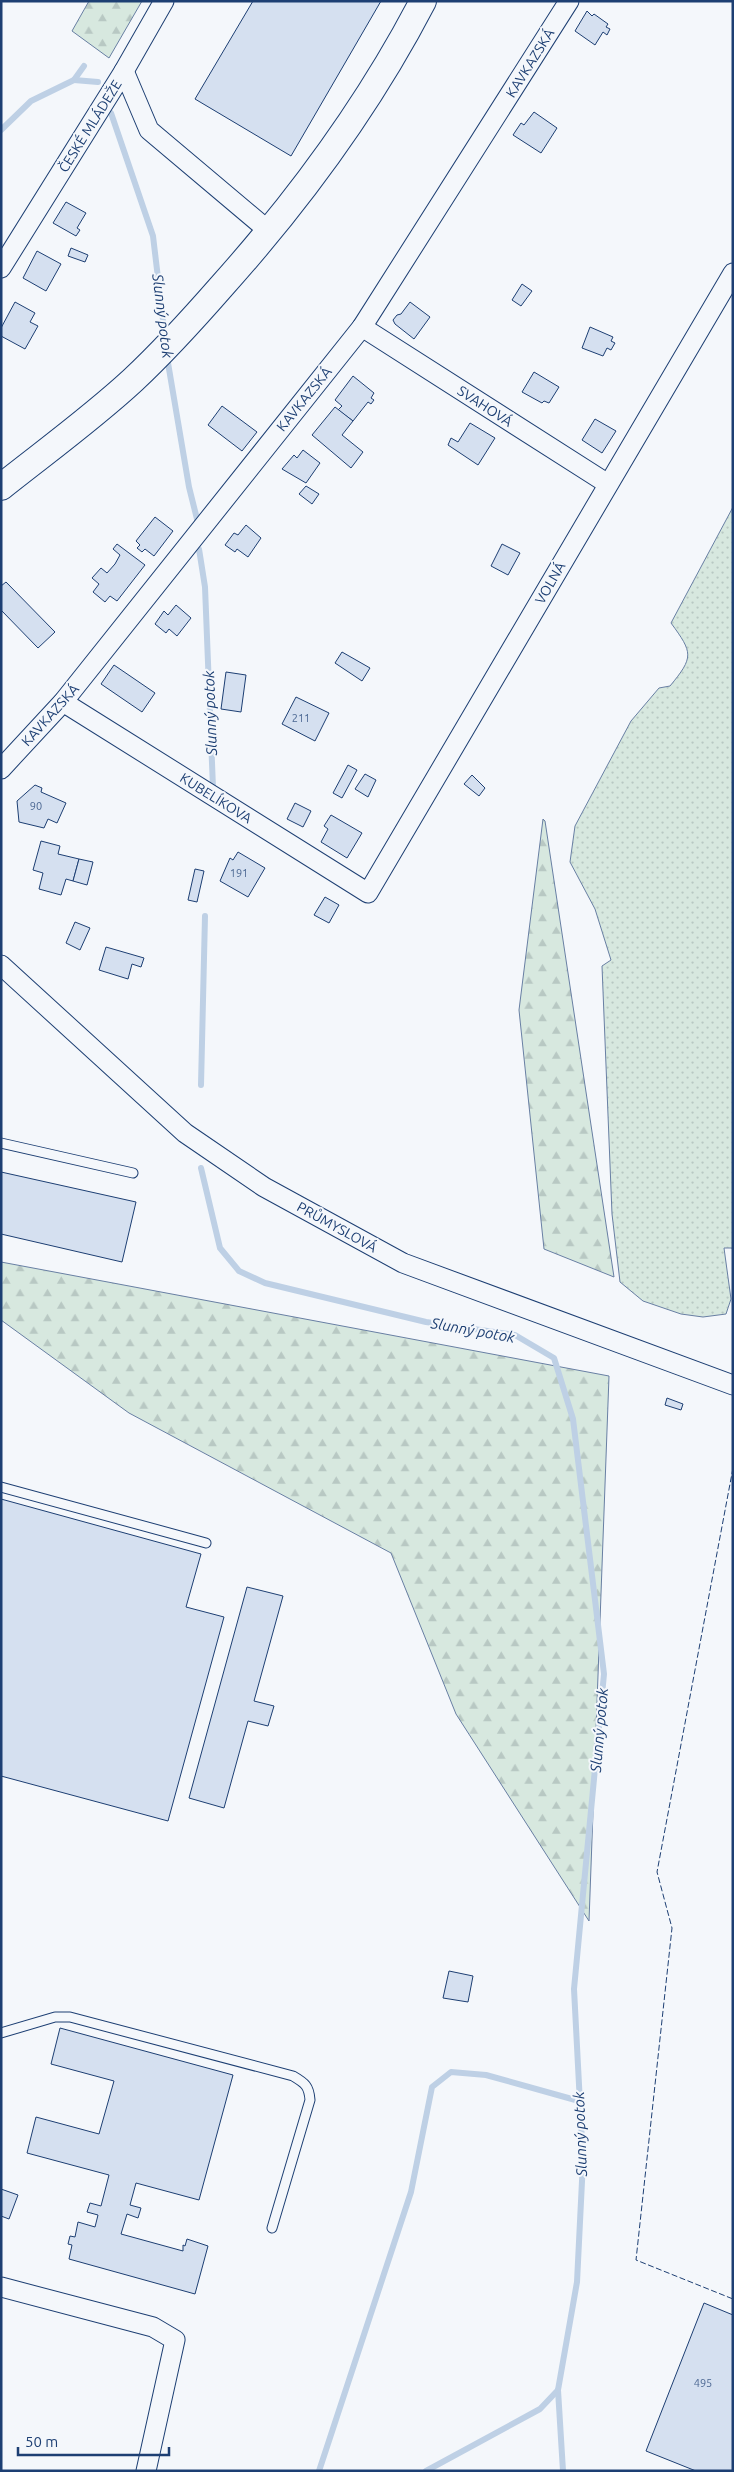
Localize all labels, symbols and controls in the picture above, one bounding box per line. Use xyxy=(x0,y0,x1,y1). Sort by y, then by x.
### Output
street label: KAVKAZSKÁ xyxy=(502,25,557,100)
street label: ČESKÉ MLÁDEŽE xyxy=(54,76,125,175)
water label: Slunný potok xyxy=(149,272,177,359)
street label: KAVKAZSKÁ xyxy=(272,363,335,434)
street label: SVAHOVÁ xyxy=(455,381,516,430)
street label: VOLNÁ xyxy=(531,559,568,607)
water label: Slunný potok xyxy=(200,670,220,757)
street label: KAVKAZSKÁ xyxy=(17,680,82,749)
house number: 211 xyxy=(292,712,310,724)
street label: KUBELÍKOVA xyxy=(177,769,255,826)
house number: 90 xyxy=(30,800,42,812)
house number: 191 xyxy=(230,867,248,879)
street label: PRŮMYSLOVÁ xyxy=(294,1198,380,1256)
water label: Slunný potok xyxy=(429,1314,517,1346)
water label: Slunný potok xyxy=(587,1687,611,1774)
water label: Slunný potok xyxy=(570,2091,590,2178)
house number: 495 xyxy=(694,2377,712,2389)
scale bar xyxy=(18,2424,169,2456)
text: 50 m xyxy=(25,2433,58,2450)

